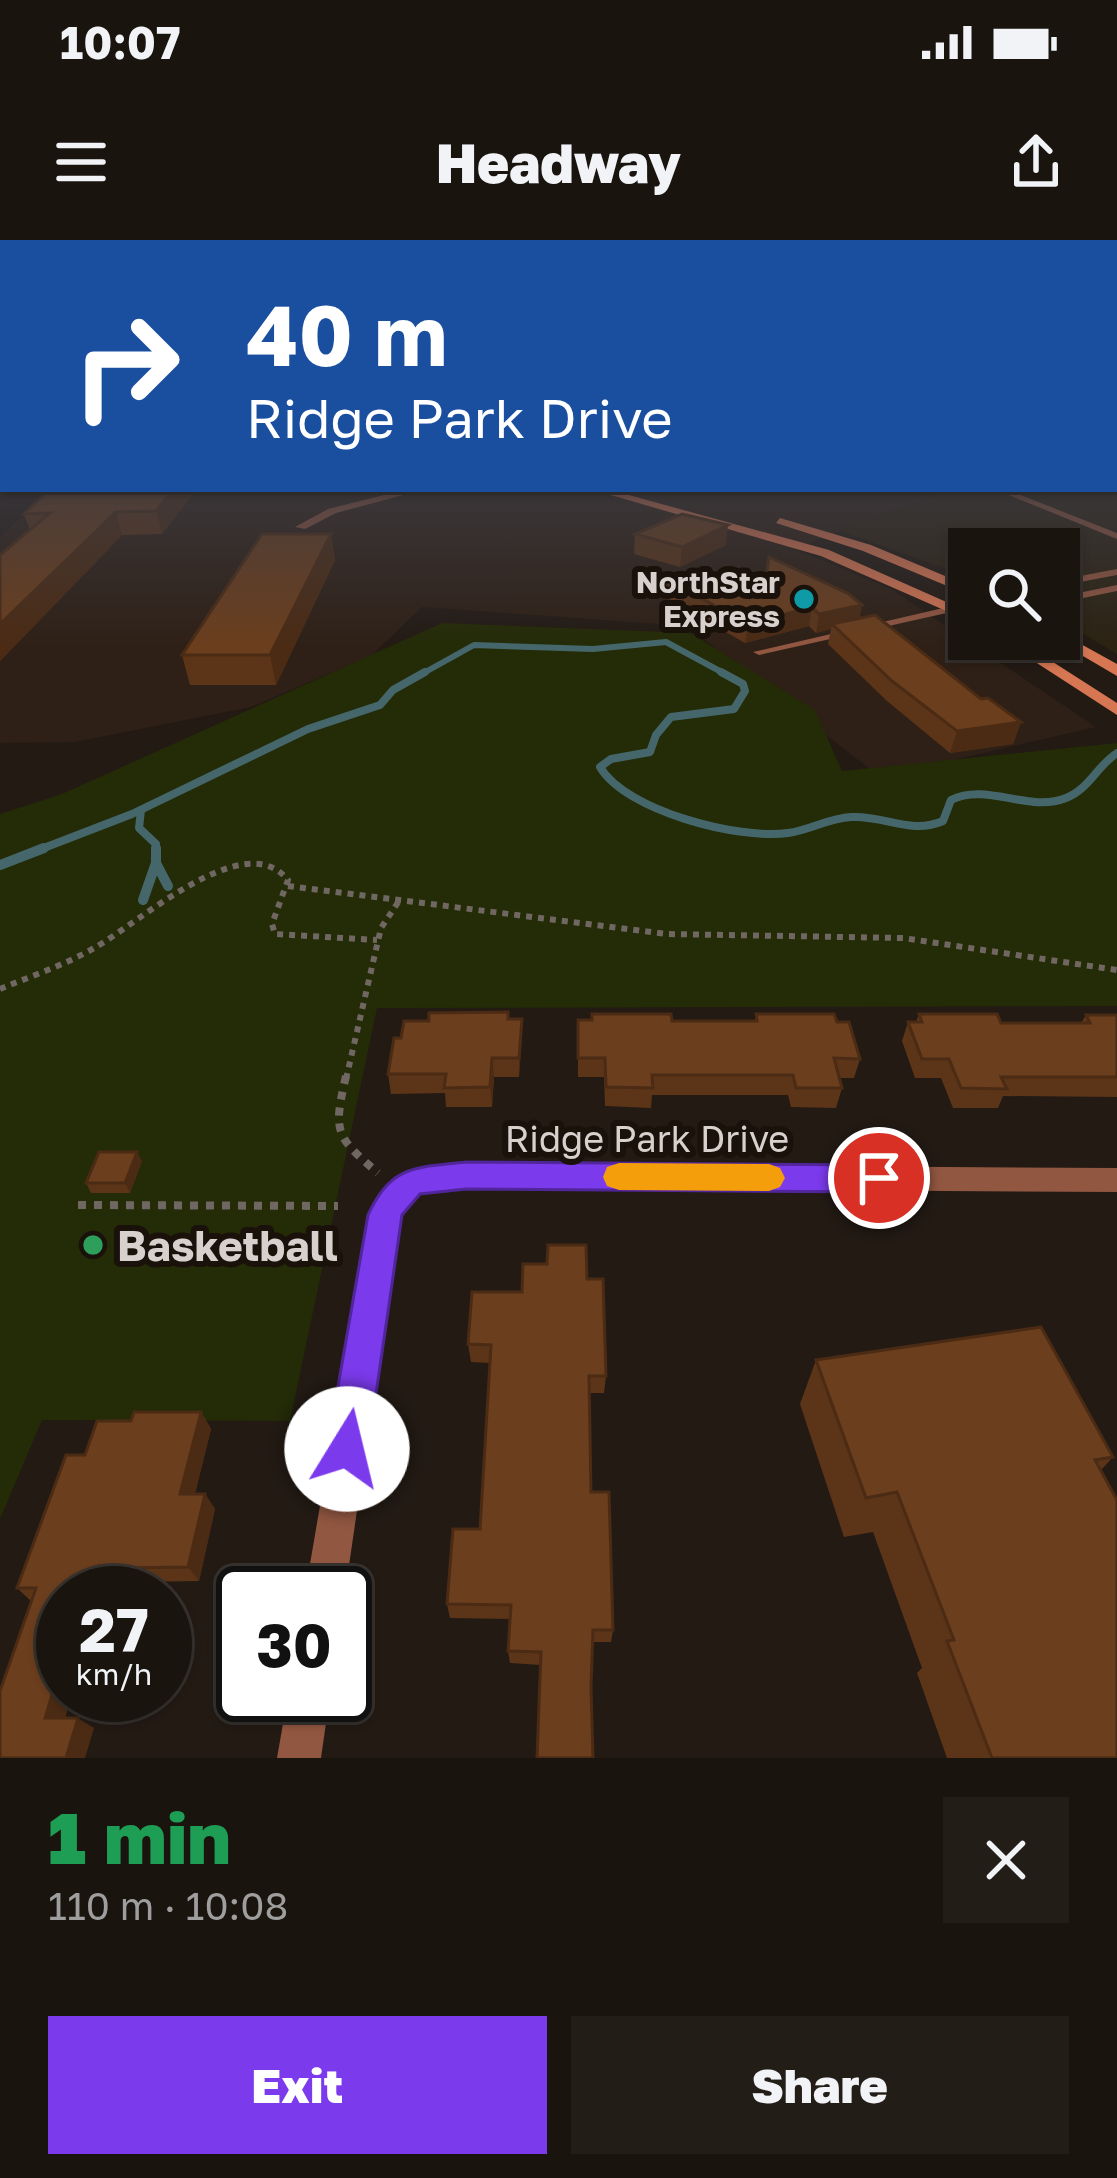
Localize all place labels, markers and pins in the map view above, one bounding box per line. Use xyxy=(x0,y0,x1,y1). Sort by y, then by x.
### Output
place label: NorthStar Express xyxy=(636,564,780,634)
marker: NorthStar Express xyxy=(791,586,817,612)
pin xyxy=(828,1127,930,1229)
place label: Basketball xyxy=(117,1220,338,1270)
marker: Basketball xyxy=(80,1232,106,1258)

